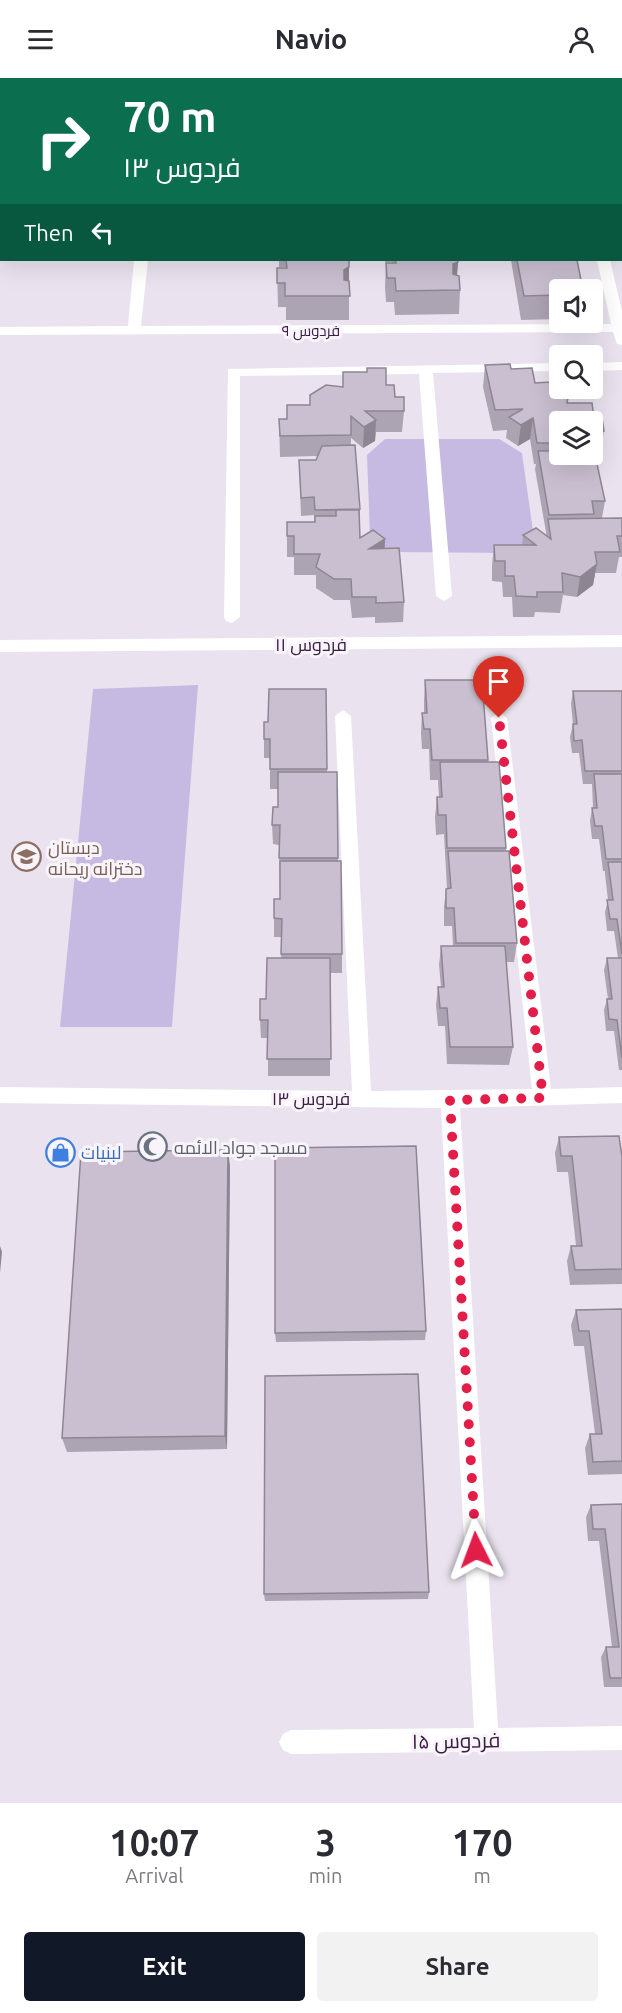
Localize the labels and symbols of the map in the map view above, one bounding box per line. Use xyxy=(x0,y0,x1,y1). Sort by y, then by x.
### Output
street label: فردوس ۹ xyxy=(282,322,340,341)
street label: فردوس ۱۱ xyxy=(275,634,347,656)
pin xyxy=(473,656,524,718)
place label: دبستان دخترانه ریحانه xyxy=(48,837,142,880)
school or university icon: دبستان دخترانه ریحانه xyxy=(11,841,43,873)
street label: فردوس ۱۳ xyxy=(272,1088,350,1110)
mosque icon: مسجد جواد الائمه xyxy=(137,1131,169,1163)
shop icon: لبنیات xyxy=(44,1136,76,1168)
place label: مسجد جواد الائمه xyxy=(174,1137,308,1159)
place label: لبنیات xyxy=(81,1142,121,1162)
position arrow xyxy=(444,1518,508,1582)
street label: فردوس ۱۵ xyxy=(411,1727,501,1755)

